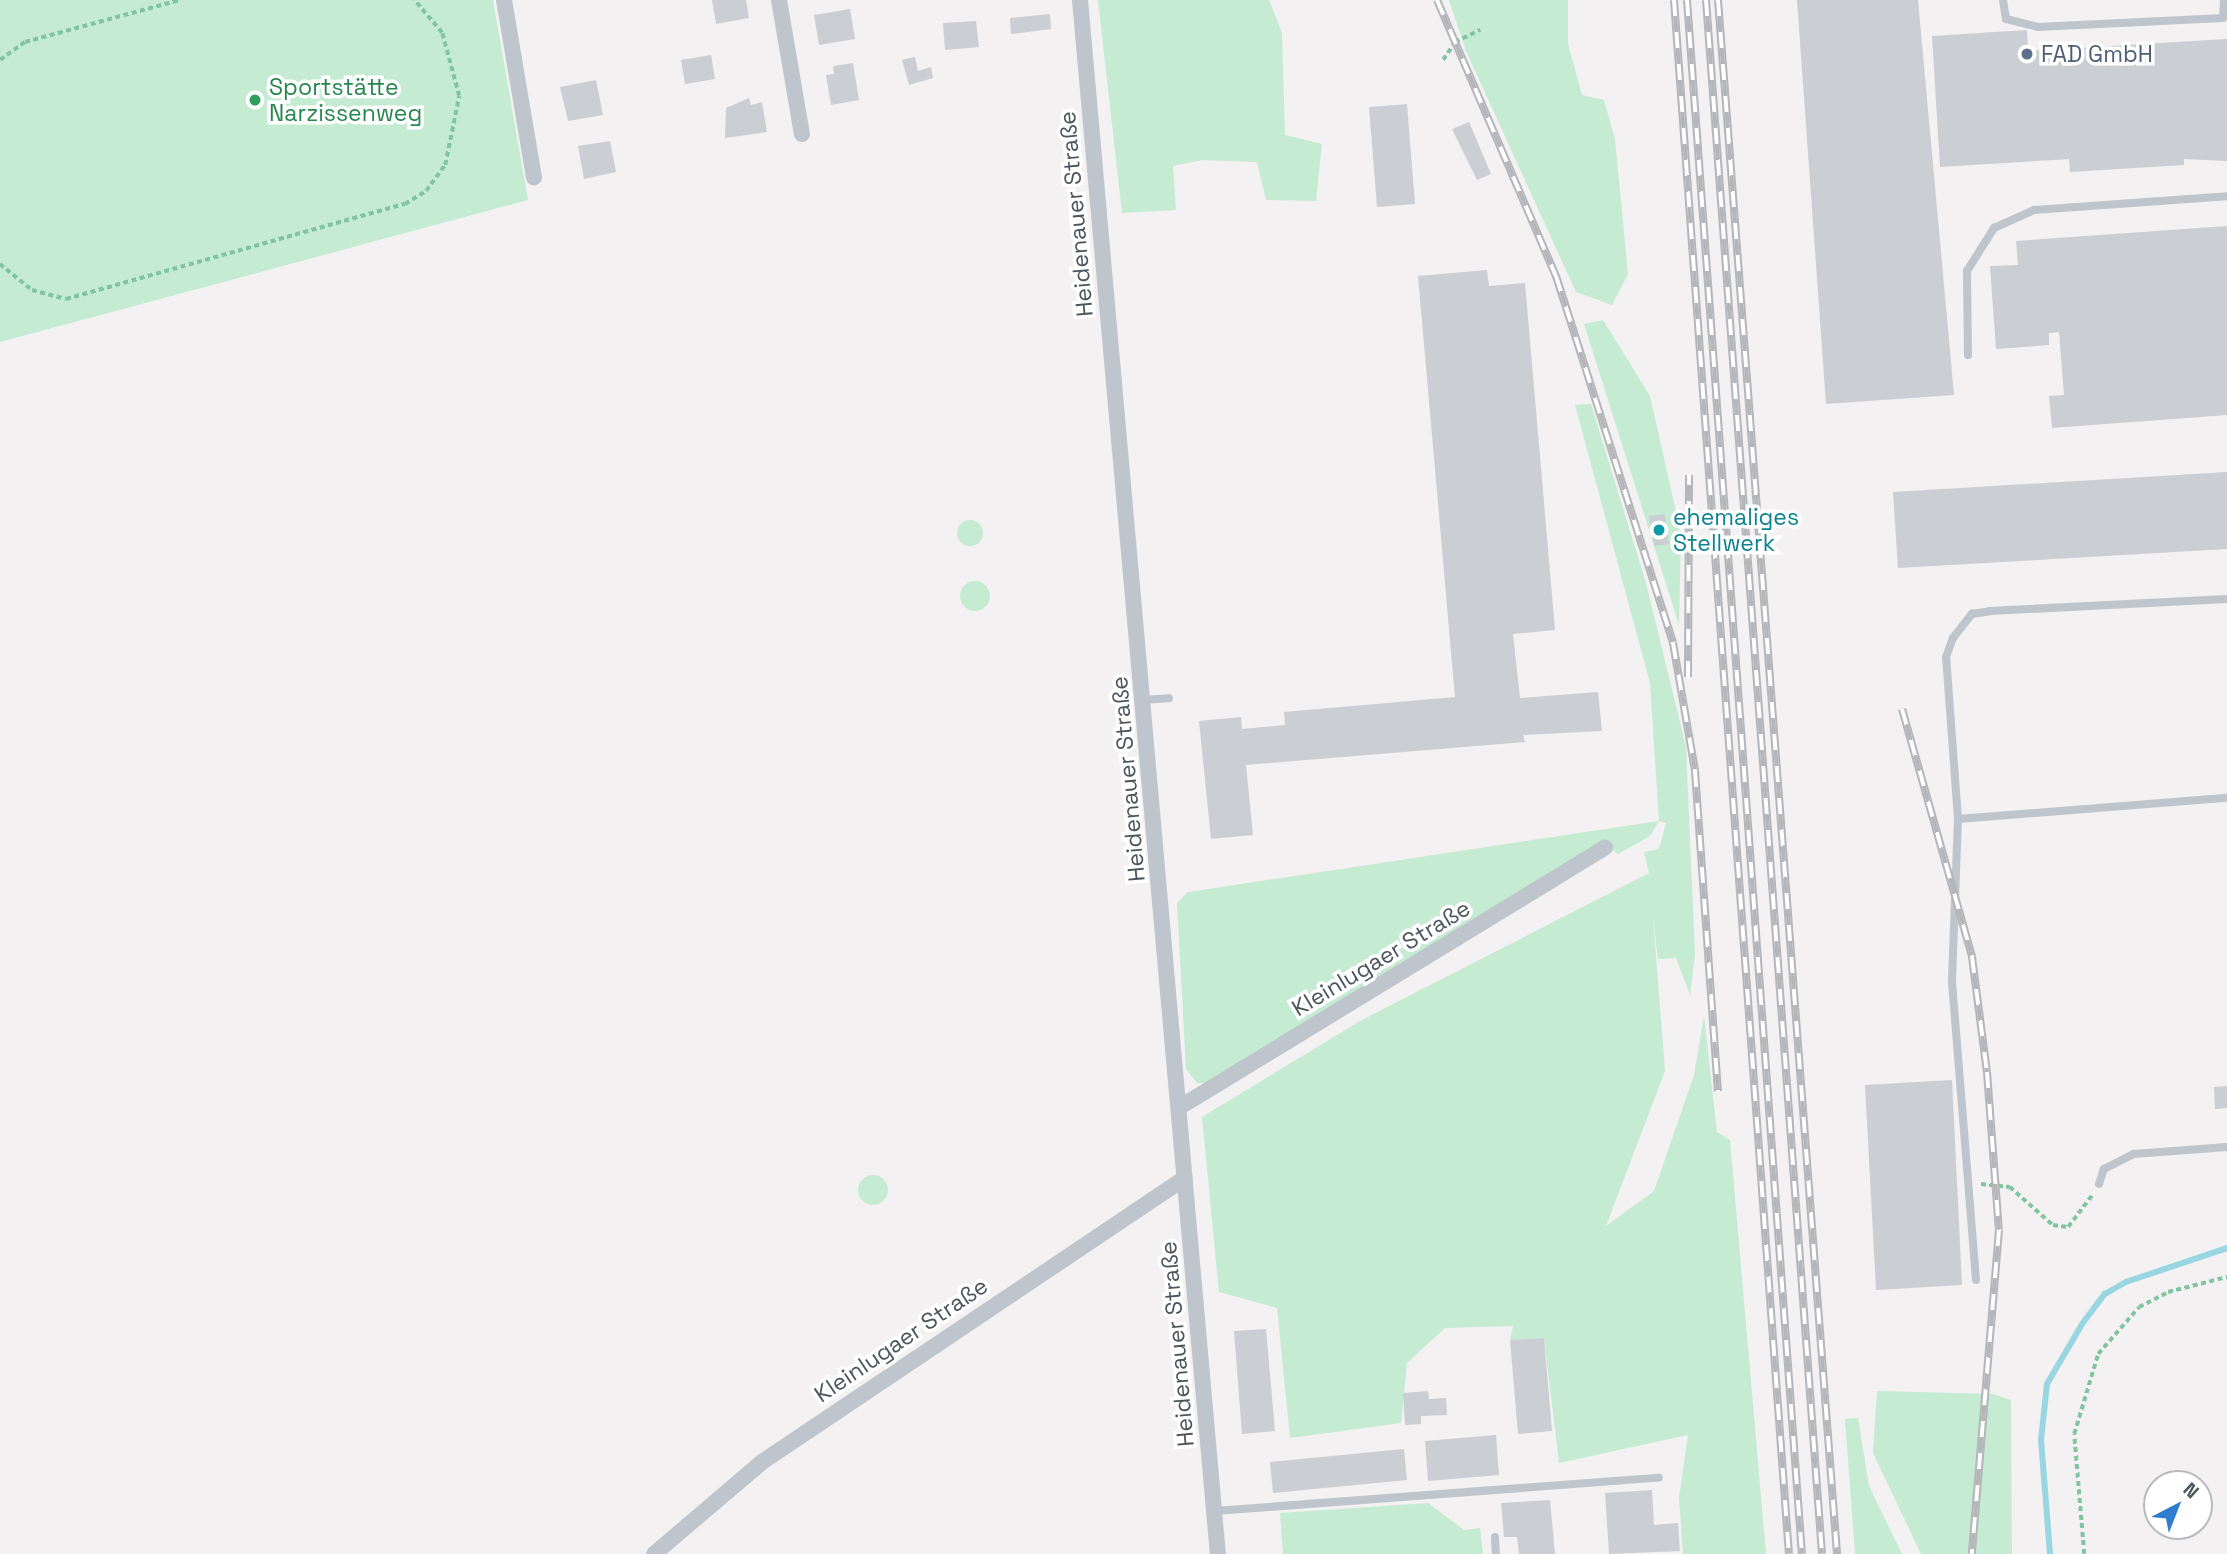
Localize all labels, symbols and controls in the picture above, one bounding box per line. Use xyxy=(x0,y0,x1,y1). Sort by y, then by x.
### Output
place label: FAD GmbH xyxy=(2041,40,2153,68)
marker: FAD GmbH xyxy=(2019,46,2035,62)
place label: Sportstätte Narzissenweg xyxy=(269,73,422,127)
marker: Sportstätte Narzissenweg xyxy=(247,92,263,108)
street label: Heidenauer Straße xyxy=(1053,110,1099,318)
place label: ehemaliges Stellwerk xyxy=(1673,503,1799,557)
marker: ehemaliges Stellwerk xyxy=(1651,522,1667,538)
street label: Heidenauer Straße xyxy=(1105,675,1151,883)
street label: Kleinlugaer Straße xyxy=(1287,894,1475,1022)
street label: Heidenauer Straße xyxy=(1154,1240,1200,1448)
street label: Kleinlugaer Straße xyxy=(809,1272,993,1408)
north arrow xyxy=(2143,1470,2213,1540)
text: N xyxy=(2178,1477,2204,1504)

